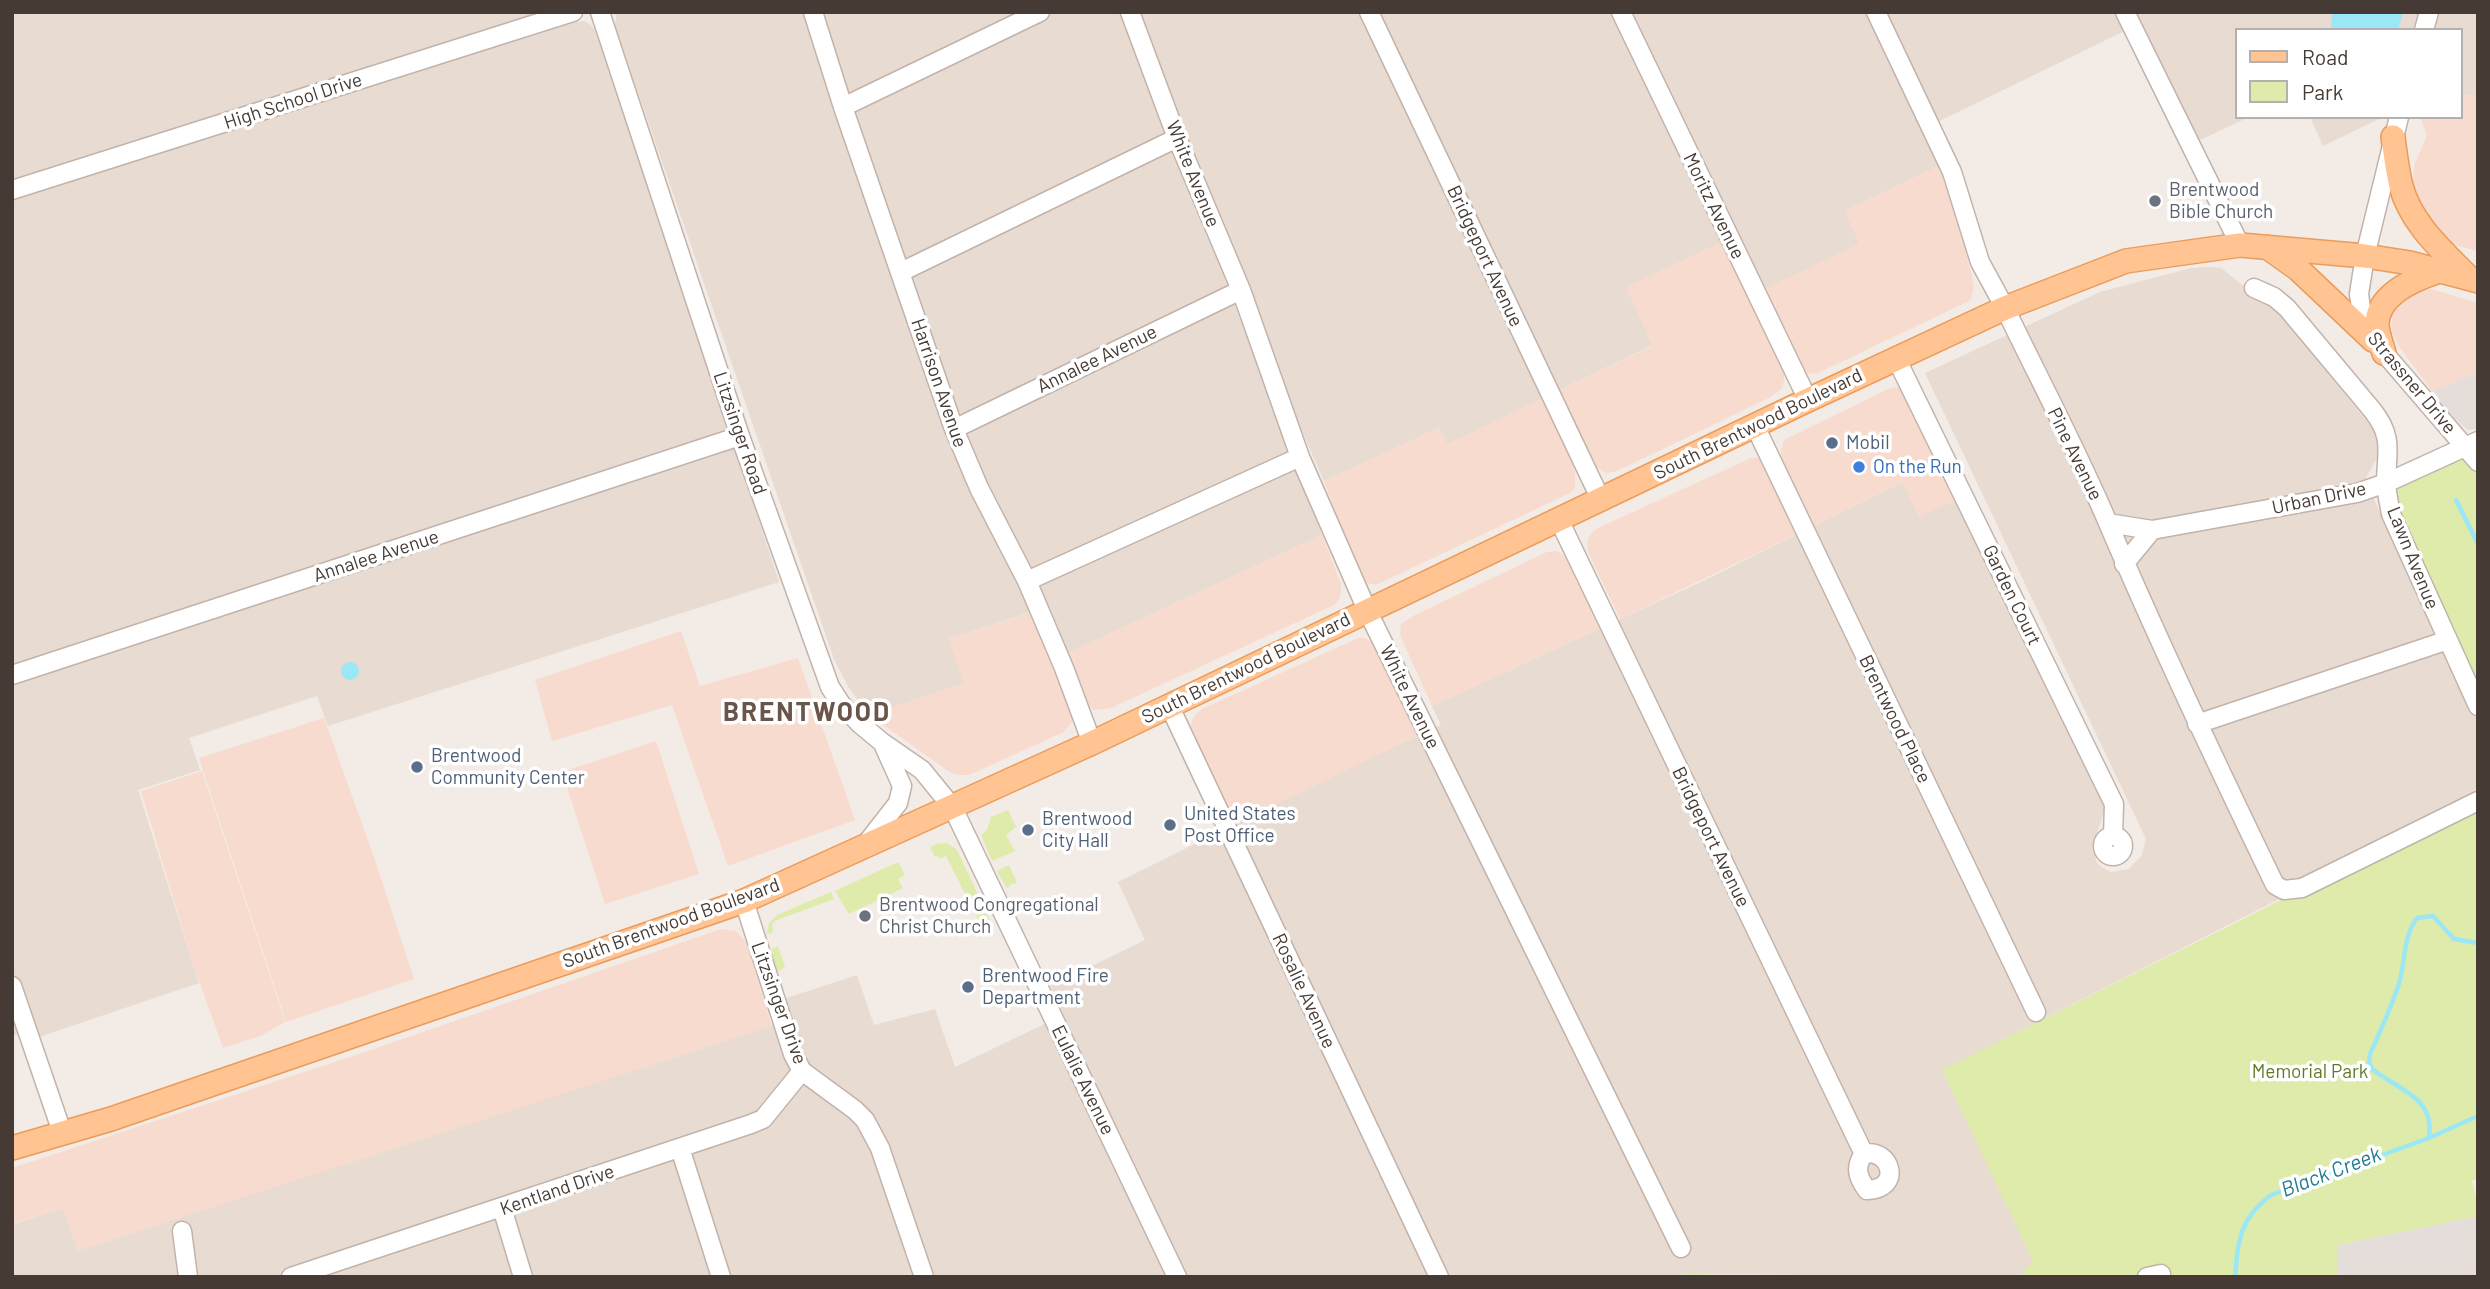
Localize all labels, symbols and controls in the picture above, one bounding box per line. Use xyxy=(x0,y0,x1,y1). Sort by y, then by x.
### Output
legend xyxy=(2234,28,2462,119)
text: Road xyxy=(2302,44,2348,69)
street label: High School Drive xyxy=(221,68,365,134)
text: Park xyxy=(2302,79,2343,104)
street label: White Avenue xyxy=(1161,117,1225,231)
street label: Moritz Avenue xyxy=(1678,149,1750,263)
place label: Brentwood Bible Church xyxy=(2169,179,2273,223)
street label: Bridgeport Avenue xyxy=(1442,182,1528,330)
marker: Brentwood Bible Church xyxy=(2147,193,2163,209)
street label: Harrison Avenue xyxy=(906,316,972,450)
street label: Annalee Avenue xyxy=(1033,320,1161,398)
street label: Strassner Drive xyxy=(2363,327,2461,439)
street label: South Brentwood Boulevard xyxy=(1650,363,1866,485)
street label: Litzsinger Road xyxy=(708,369,772,497)
street label: Pine Avenue xyxy=(2043,404,2107,504)
place label: Mobil xyxy=(1846,432,1890,454)
marker: Mobil xyxy=(1824,435,1840,451)
place label: On the Run xyxy=(1873,456,1962,478)
marker: On the Run xyxy=(1851,459,1867,475)
street label: Urban Drive xyxy=(2270,477,2368,519)
street label: Lawn Avenue xyxy=(2382,503,2444,613)
street label: Annalee Avenue xyxy=(310,525,442,587)
street label: Garden Court xyxy=(1978,541,2046,649)
street label: South Brentwood Boulevard xyxy=(1138,607,1354,729)
street label: White Avenue xyxy=(1375,641,1445,753)
street label: Brentwood Place xyxy=(1854,651,1936,787)
district label: BRENTWOOD xyxy=(724,696,890,728)
place label: Brentwood Community Center xyxy=(431,745,585,789)
marker: Brentwood Community Center xyxy=(409,759,425,775)
street label: Bridgeport Avenue xyxy=(1667,763,1755,911)
place label: United States Post Office xyxy=(1184,803,1296,847)
place label: Brentwood City Hall xyxy=(1042,808,1132,852)
marker: United States Post Office xyxy=(1162,817,1178,833)
marker: Brentwood City Hall xyxy=(1020,822,1036,838)
street label: South Brentwood Boulevard xyxy=(559,873,783,973)
place label: Brentwood Congregational Christ Church xyxy=(879,894,1099,938)
marker: Brentwood Congregational Christ Church xyxy=(857,908,873,924)
street label: Rosalie Avenue xyxy=(1267,930,1341,1052)
street label: Litzsinger Drive xyxy=(746,939,812,1067)
place label: Brentwood Fire Department xyxy=(982,965,1109,1009)
marker: Brentwood Fire Department xyxy=(960,979,976,995)
street label: Eulalie Avenue xyxy=(1047,1021,1119,1139)
park label: Memorial Park xyxy=(2252,1061,2368,1083)
water label: Black Creek xyxy=(2277,1141,2385,1203)
street label: Kentland Drive xyxy=(497,1160,617,1220)

